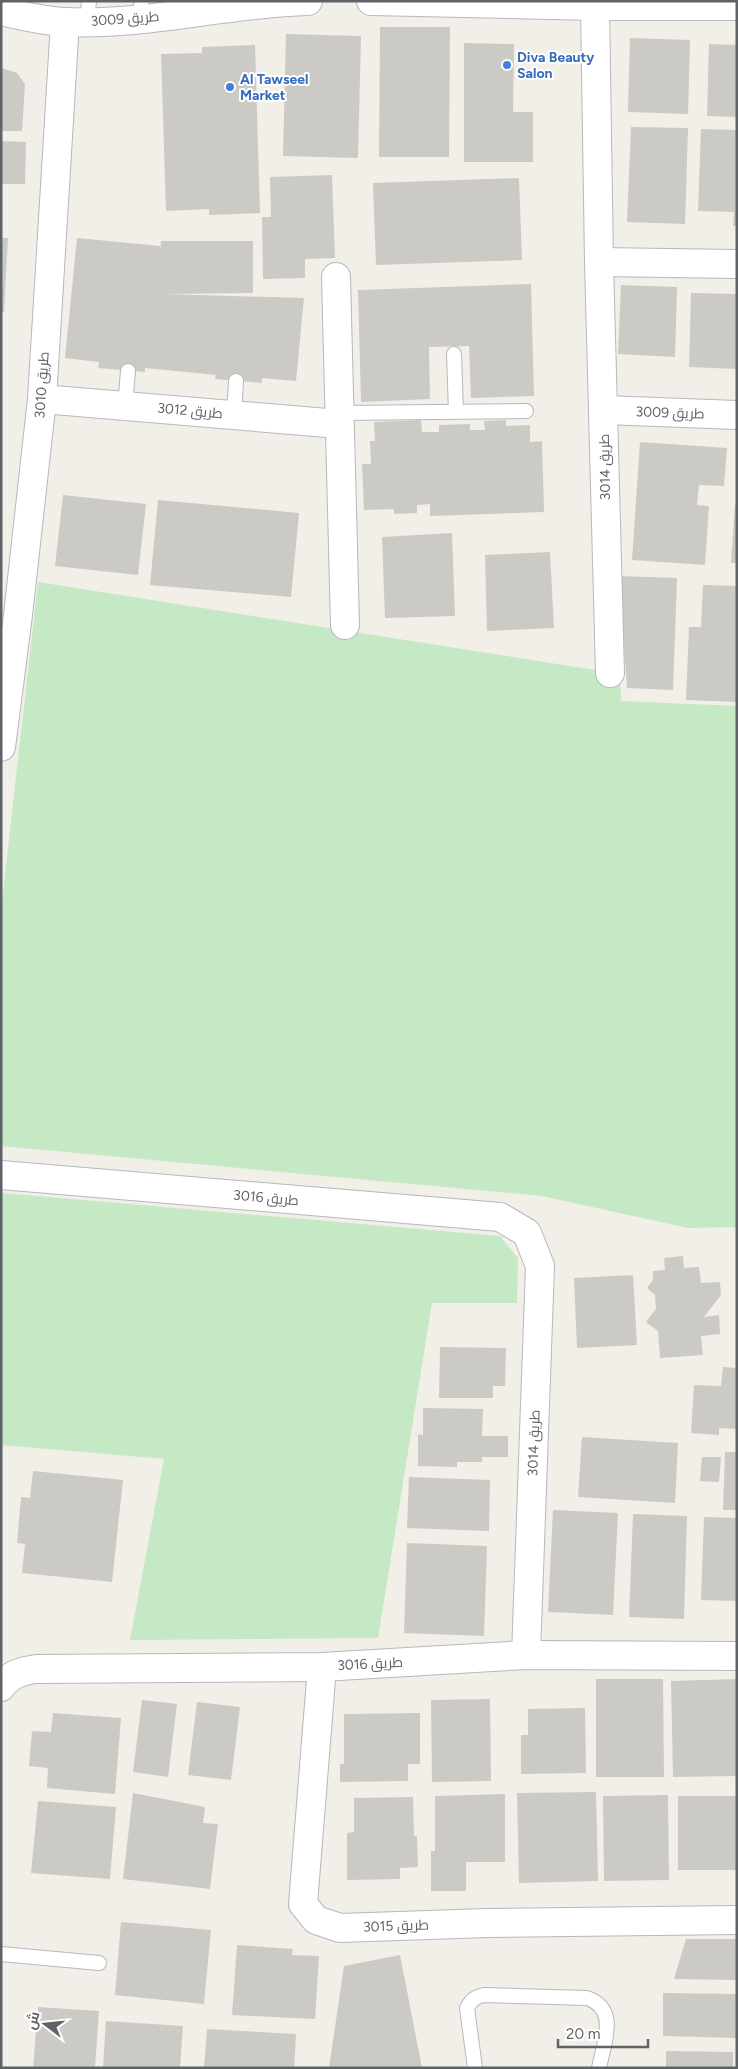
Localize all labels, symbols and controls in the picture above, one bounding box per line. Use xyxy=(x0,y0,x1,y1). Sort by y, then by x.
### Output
street label: طريق 3009 xyxy=(90,8,160,30)
place label: Diva Beauty Salon xyxy=(517,49,595,82)
marker: Diva Beauty Salon xyxy=(501,59,513,71)
place label: Al Tawseel Market xyxy=(240,71,308,104)
marker: Al Tawseel Market xyxy=(224,81,236,93)
street label: طريق 3010 xyxy=(31,351,53,419)
street label: طريق 3012 xyxy=(157,400,223,422)
street label: طريق 3009 xyxy=(635,403,705,423)
street label: طريق 3014 xyxy=(596,434,614,500)
street label: طريق 3016 xyxy=(233,1187,299,1209)
street label: طريق 3014 xyxy=(524,1409,544,1477)
street label: طريق 3016 xyxy=(337,1654,403,1674)
street label: طريق 3015 xyxy=(363,1916,429,1936)
north arrow xyxy=(20,1999,70,2049)
text: ش xyxy=(22,2010,44,2032)
scale bar xyxy=(558,2016,648,2048)
text: 20 m xyxy=(566,2025,600,2043)

